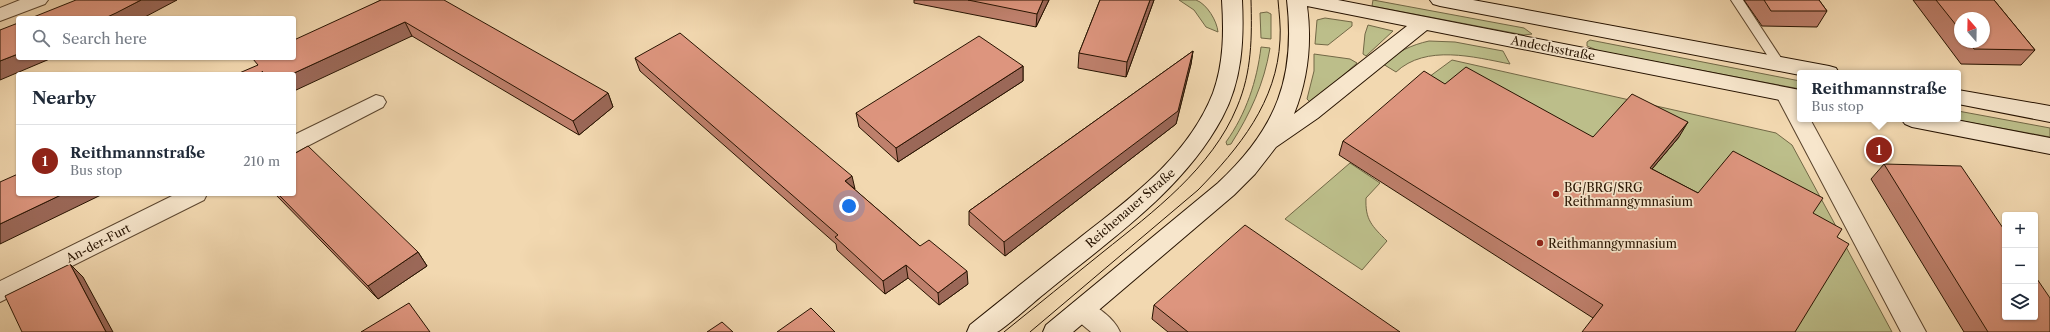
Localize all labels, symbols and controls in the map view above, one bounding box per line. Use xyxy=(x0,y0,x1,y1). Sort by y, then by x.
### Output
north arrow xyxy=(1954,12,1990,48)
search box xyxy=(16,16,296,60)
icon: search xyxy=(30,27,52,49)
text: Search here xyxy=(62,29,147,48)
street label: Andechsstraße xyxy=(1509,32,1597,64)
popup xyxy=(1797,70,1961,122)
text: Reithmannstraße xyxy=(1811,79,1947,98)
text: Nearby xyxy=(32,88,96,108)
text: Bus stop xyxy=(1811,98,1864,114)
pin: 1 xyxy=(1866,135,1892,165)
text: Reithmannstraße xyxy=(70,143,205,162)
text: 1 xyxy=(42,153,48,169)
text: 210 m xyxy=(243,153,280,169)
text: Bus stop xyxy=(70,162,122,178)
street label: Reichenauer Straße xyxy=(1082,165,1178,251)
place label: BG/BRG/SRG Reithmanngymnasium xyxy=(1564,180,1693,209)
marker: BG/BRG/SRG Reithmanngymnasium xyxy=(1551,189,1561,199)
your location xyxy=(839,196,859,216)
map controls xyxy=(2002,212,2038,320)
button: + xyxy=(2002,212,2038,248)
street label: An-der-Furt xyxy=(62,220,133,266)
place label: Reithmanngymnasium xyxy=(1548,236,1677,251)
marker: Reithmanngymnasium xyxy=(1535,238,1545,248)
button: − xyxy=(2002,248,2038,284)
button: layers xyxy=(2002,284,2038,320)

